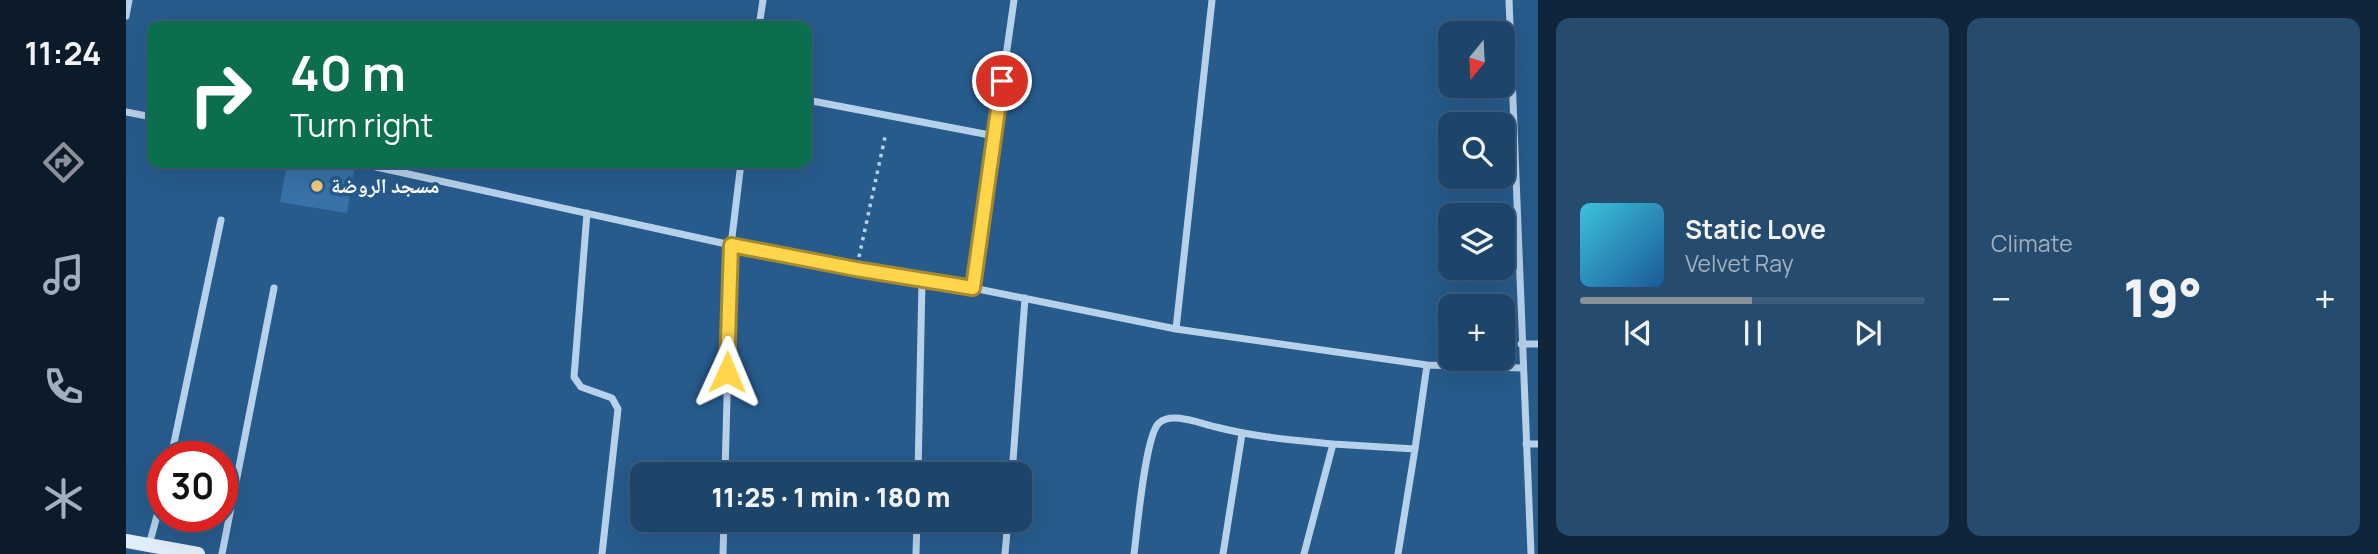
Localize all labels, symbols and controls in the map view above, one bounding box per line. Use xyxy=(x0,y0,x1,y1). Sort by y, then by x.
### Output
north arrow xyxy=(1438,21,1516,98)
map controls xyxy=(1438,21,1515,371)
text: 11:24 xyxy=(25,31,101,75)
text: 40 m xyxy=(290,39,406,106)
icon: right xyxy=(175,49,266,140)
pin xyxy=(972,51,1032,111)
icon: arrive xyxy=(983,62,1021,100)
text: Turn right xyxy=(290,103,433,147)
button: search xyxy=(1438,112,1515,189)
icon: directions xyxy=(39,138,88,187)
place label: مسجد الروضة xyxy=(331,171,440,199)
marker: مسجد الروضة xyxy=(309,178,325,194)
button: layers xyxy=(1438,203,1515,280)
text: Static Love xyxy=(1685,211,1826,247)
text: Climate xyxy=(1991,227,2073,259)
text: Velvet Ray xyxy=(1685,247,1794,279)
icon: music xyxy=(39,250,88,299)
text: 19° xyxy=(2123,262,2202,333)
text: − xyxy=(1991,272,2012,324)
text: + xyxy=(2314,272,2336,324)
button: + xyxy=(1438,294,1515,371)
icon: previous xyxy=(1619,314,1657,352)
icon: pause xyxy=(1734,314,1772,352)
icon: next xyxy=(1849,314,1887,352)
position arrow xyxy=(690,335,764,409)
icon: phone xyxy=(39,362,88,411)
speed limit sign: 30 xyxy=(147,441,238,532)
icon: climate xyxy=(39,474,88,523)
text: 11:25 · 1 min · 180 m xyxy=(712,479,950,515)

